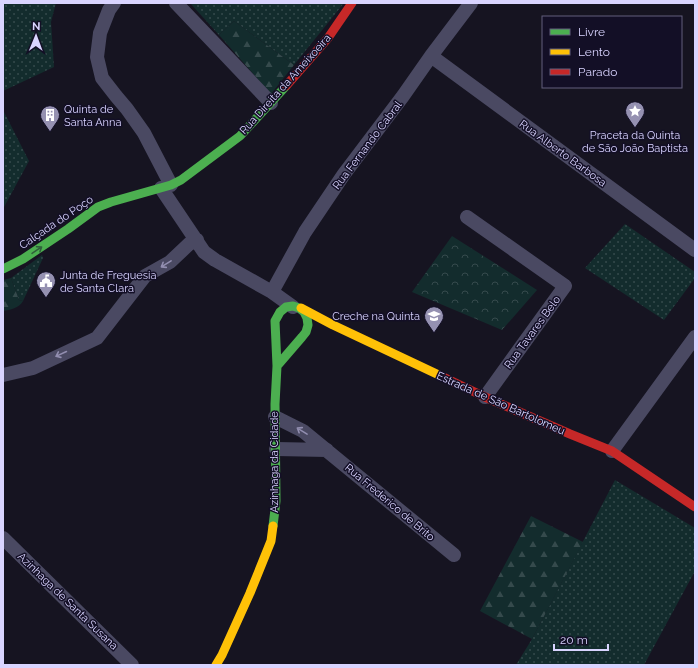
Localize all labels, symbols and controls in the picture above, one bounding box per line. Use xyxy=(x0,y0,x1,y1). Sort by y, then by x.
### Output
north arrow xyxy=(16,16,56,56)
legend xyxy=(542,16,682,88)
text: N xyxy=(32,20,40,33)
text: Livre xyxy=(578,25,605,39)
street label: Rua Direita da Ameixoeira xyxy=(237,32,334,137)
text: Lento xyxy=(578,45,610,59)
text: Parado xyxy=(578,65,617,79)
street label: Rua Fernando Cabral xyxy=(330,99,405,192)
place icon: Praceta da Quinta de São João Baptista xyxy=(624,100,646,128)
place label: Quinta de Santa Anna xyxy=(64,103,121,129)
building icon: Quinta de Santa Anna xyxy=(39,104,61,132)
street label: Rua Alberto Barbosa xyxy=(517,117,609,189)
place label: Praceta da Quinta de São João Baptista xyxy=(582,129,688,155)
street label: Calçada do Poço xyxy=(17,193,96,252)
one-way arrow xyxy=(31,246,42,254)
one-way arrow xyxy=(161,260,172,268)
place label: Junta de Freguesia de Santa Clara xyxy=(60,269,156,295)
public building icon: Junta de Freguesia de Santa Clara xyxy=(35,270,57,298)
street label: Rua Tavares Belo xyxy=(502,293,563,371)
school or university icon: Creche na Quinta xyxy=(423,305,445,333)
place label: Creche na Quinta xyxy=(332,310,420,323)
one-way arrow xyxy=(56,351,68,358)
street label: Estrada de São Bartolomeu xyxy=(435,369,567,438)
street label: Azinhaga da Cidade xyxy=(268,411,281,513)
one-way arrow xyxy=(297,427,308,435)
street label: Rua Frederico de Brito xyxy=(342,461,438,544)
street label: Azinhaga de Santa Susana xyxy=(15,550,120,653)
scale bar xyxy=(554,626,608,652)
text: 20 m xyxy=(560,633,588,647)

